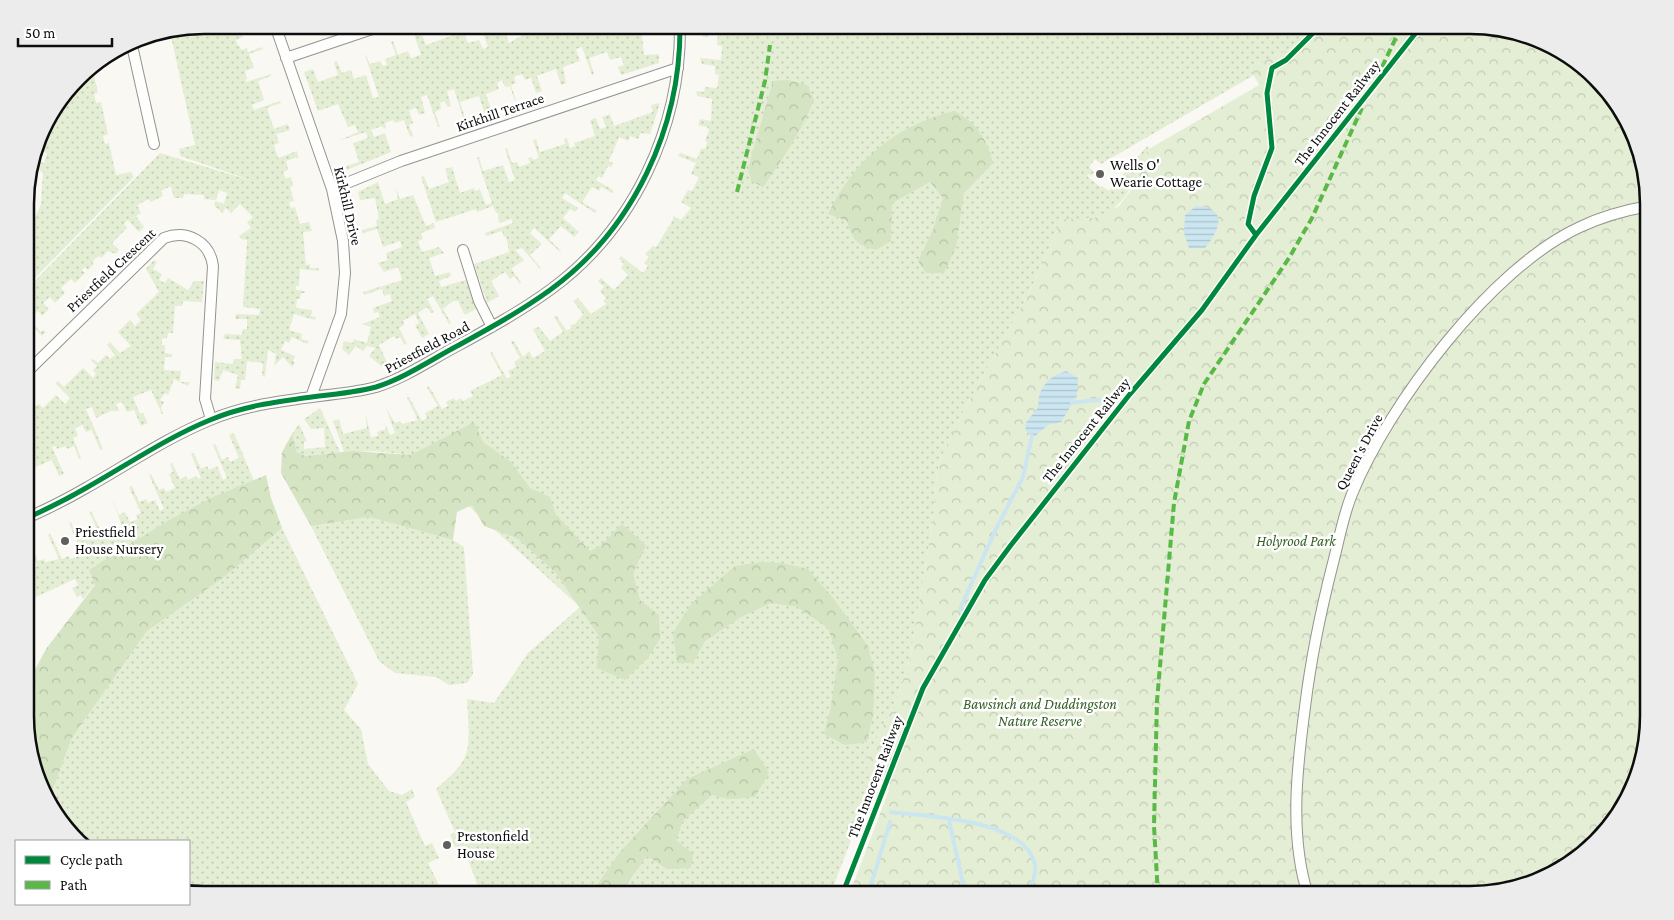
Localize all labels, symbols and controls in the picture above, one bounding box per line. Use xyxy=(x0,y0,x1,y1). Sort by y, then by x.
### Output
scale bar xyxy=(18,15,111,47)
text: 50 m xyxy=(25,25,55,41)
street label: The Innocent Railway xyxy=(1291,57,1384,170)
street label: Kirkhill Terrace xyxy=(454,89,546,135)
place label: Wells O' Wearie Cottage xyxy=(1110,157,1203,191)
street label: Kirkhill Drive xyxy=(331,165,365,247)
marker: Wells O' Wearie Cottage xyxy=(1094,168,1106,180)
street label: Priestfield Crescent xyxy=(63,224,159,315)
street label: Priestfield Road xyxy=(382,318,472,376)
street label: The Innocent Railway xyxy=(1039,374,1134,486)
street label: Queen's Drive xyxy=(1332,411,1386,493)
place label: Priestfield House Nursery xyxy=(75,524,163,558)
park label: Holyrood Park xyxy=(1256,533,1337,550)
marker: Priestfield House Nursery xyxy=(59,535,71,547)
park label: Bawsinch and Duddingston Nature Reserve xyxy=(963,696,1117,729)
street label: The Innocent Railway xyxy=(844,713,907,841)
place label: Prestonfield House xyxy=(457,828,529,861)
marker: Prestonfield House xyxy=(441,839,453,851)
legend xyxy=(15,840,190,905)
text: Cycle path xyxy=(60,852,123,869)
text: Path xyxy=(60,877,87,893)

